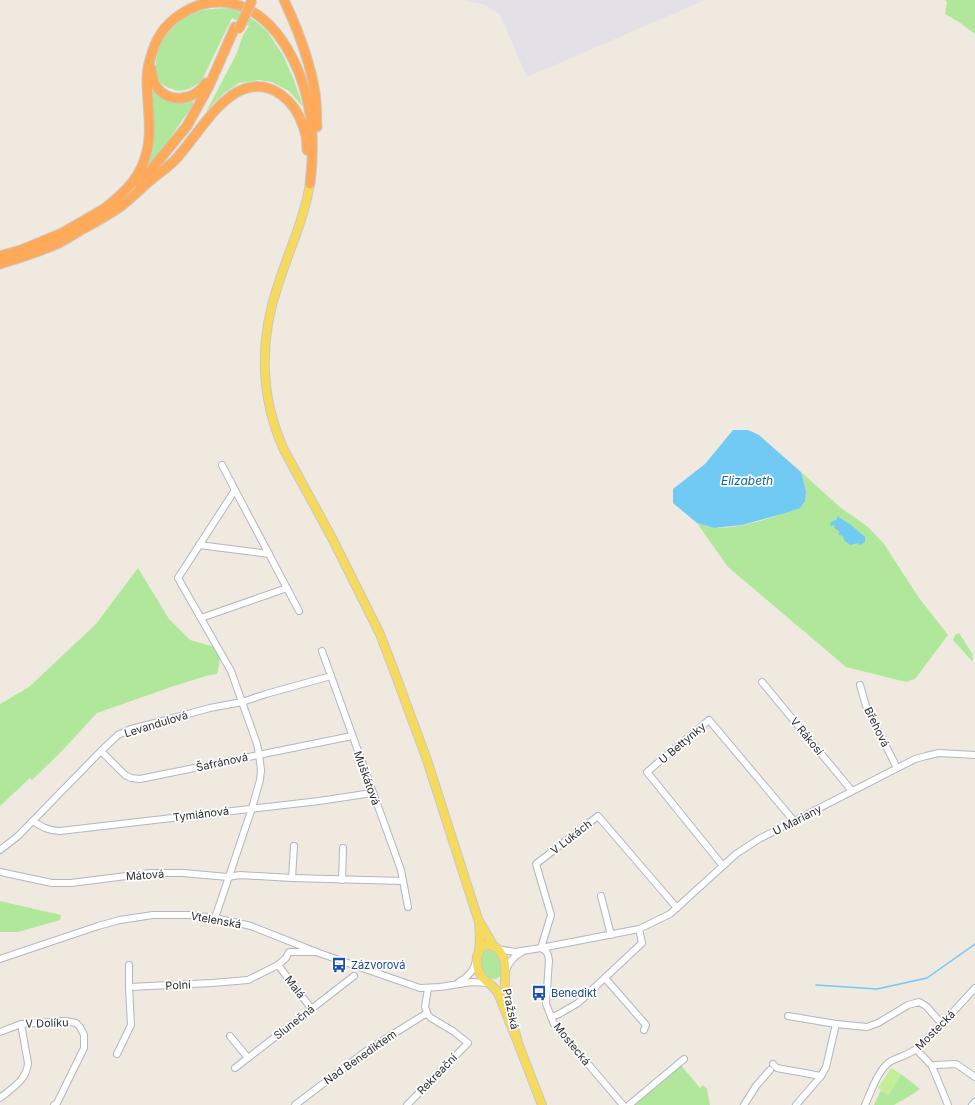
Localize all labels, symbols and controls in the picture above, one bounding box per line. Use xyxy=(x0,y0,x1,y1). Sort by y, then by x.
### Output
water label: Elizabeth xyxy=(721,473,773,488)
street label: Břehová xyxy=(861,705,893,749)
street label: Levandulová xyxy=(122,708,190,740)
street label: V Rákosí xyxy=(787,714,827,758)
street label: U Bettynky xyxy=(656,719,708,767)
street label: Muškátová xyxy=(351,749,383,807)
street label: Šafránová xyxy=(195,750,249,774)
street label: U Mariany xyxy=(770,802,824,838)
street label: Tymiánová xyxy=(172,804,230,824)
street label: V Lukách xyxy=(548,817,594,857)
street label: Mátová xyxy=(125,867,165,883)
street label: Vtelenská xyxy=(190,909,242,931)
bus stop icon: Zázvorová xyxy=(330,956,348,974)
place label: Zázvorová xyxy=(351,958,405,972)
street label: Malá xyxy=(282,973,308,1001)
street label: Polní xyxy=(165,977,191,993)
bus stop icon: Benedikt xyxy=(530,984,548,1002)
place label: Benedikt xyxy=(551,986,597,1000)
street label: Pražská xyxy=(500,987,522,1031)
street label: Slunečná xyxy=(271,1002,317,1042)
street label: Mostecká xyxy=(912,1007,958,1053)
street label: V Dolíku xyxy=(25,1015,69,1031)
street label: Mostecká xyxy=(551,1020,593,1068)
street label: Nad Benediktem xyxy=(321,1027,399,1087)
street label: Rekreační xyxy=(414,1050,460,1097)

